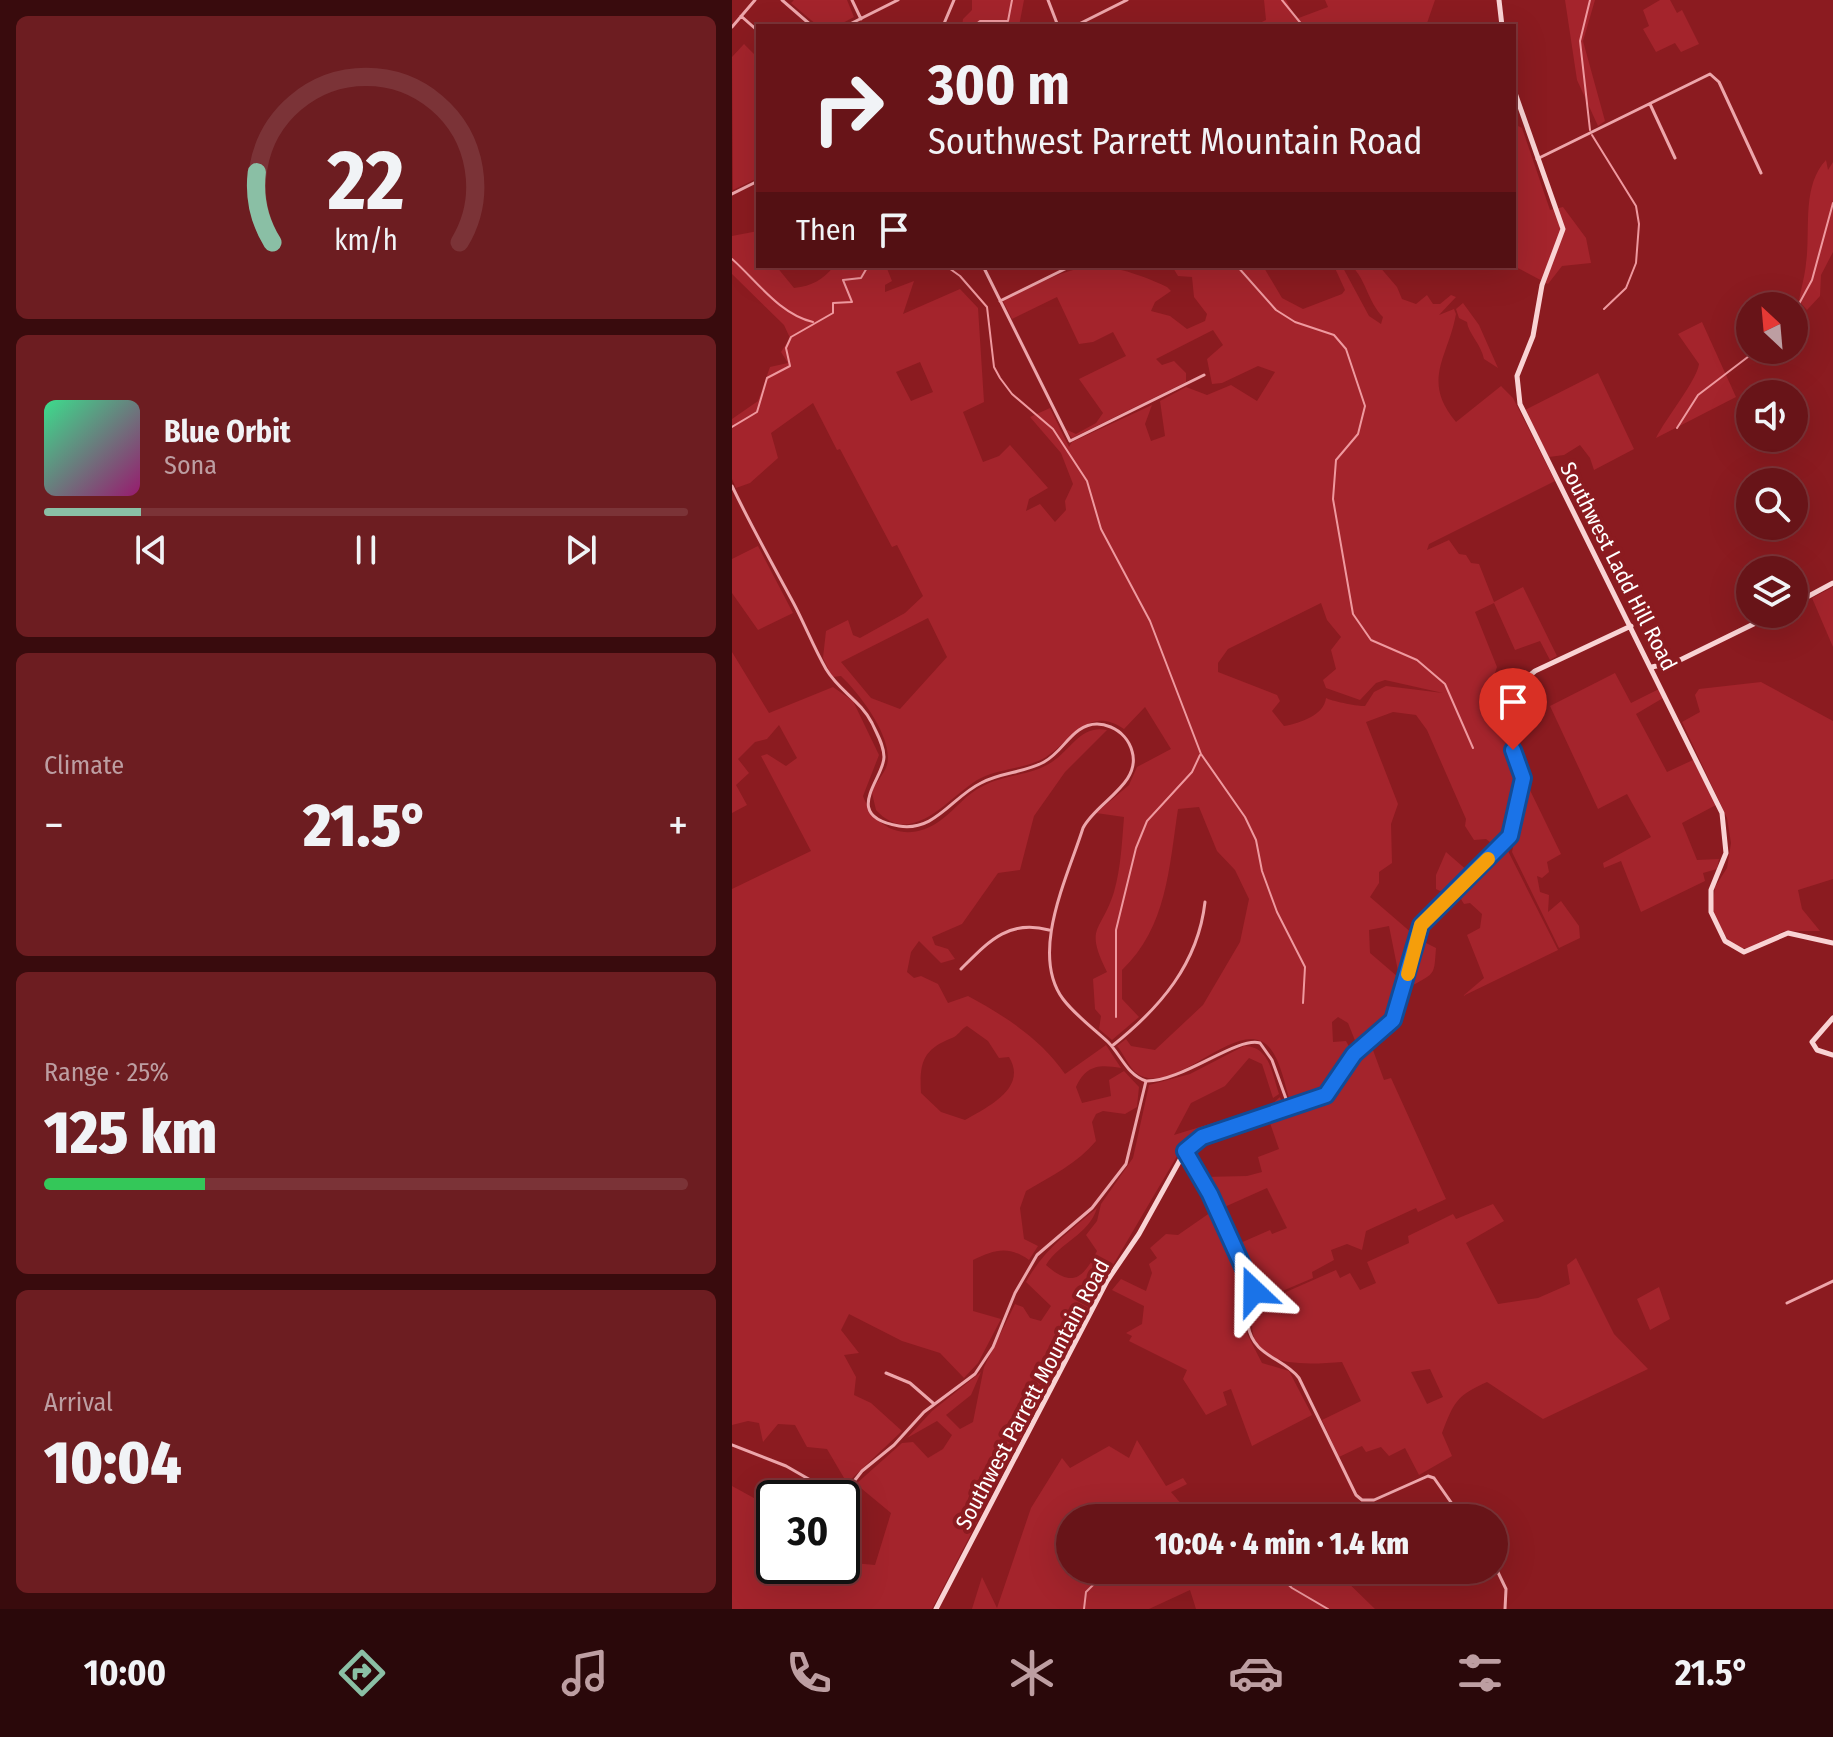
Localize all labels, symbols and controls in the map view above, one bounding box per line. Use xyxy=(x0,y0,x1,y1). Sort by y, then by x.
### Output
text: 300 m xyxy=(928,52,1070,119)
icon: right xyxy=(796,56,900,160)
text: Southwest Parrett Mountain Road xyxy=(928,120,1422,164)
text: 22 xyxy=(326,131,405,231)
icon: arrive xyxy=(872,208,916,252)
text: Then xyxy=(796,212,856,248)
text: km/h xyxy=(334,223,398,258)
north arrow xyxy=(1736,292,1808,364)
map controls xyxy=(1736,292,1808,628)
button: sound xyxy=(1736,380,1808,452)
text: Blue Orbit xyxy=(164,414,290,450)
text: Sona xyxy=(164,450,217,481)
street label: Southwest Ladd Hill Road xyxy=(1554,458,1683,675)
button: search xyxy=(1736,468,1808,540)
icon: previous xyxy=(129,528,173,572)
icon: pause xyxy=(344,528,388,572)
icon: next xyxy=(559,528,603,572)
button: layers xyxy=(1736,556,1808,628)
pin xyxy=(1479,668,1547,750)
icon: arrive xyxy=(1491,680,1535,724)
text: Climate xyxy=(44,750,124,781)
text: 21.5° xyxy=(303,790,429,862)
text: − xyxy=(44,799,64,852)
text: + xyxy=(668,799,688,852)
text: Range · 25% xyxy=(44,1057,169,1088)
text: 125 km xyxy=(44,1097,217,1169)
position arrow xyxy=(1212,1249,1296,1333)
street label: Southwest Parrett Mountain Road xyxy=(950,1254,1115,1534)
text: Arrival xyxy=(44,1387,113,1418)
text: 10:04 xyxy=(44,1427,182,1499)
speed limit sign: 30 xyxy=(756,1480,860,1584)
text: 10:04 · 4 min · 1.4 km xyxy=(1155,1526,1409,1562)
icon: directions xyxy=(334,1645,390,1701)
icon: music xyxy=(557,1645,613,1701)
icon: phone xyxy=(781,1645,837,1701)
icon: climate xyxy=(1004,1645,1060,1701)
icon: car xyxy=(1228,1645,1284,1701)
icon: filters xyxy=(1452,1645,1508,1701)
text: 10:00 xyxy=(84,1651,166,1695)
text: 21.5° xyxy=(1675,1651,1749,1695)

